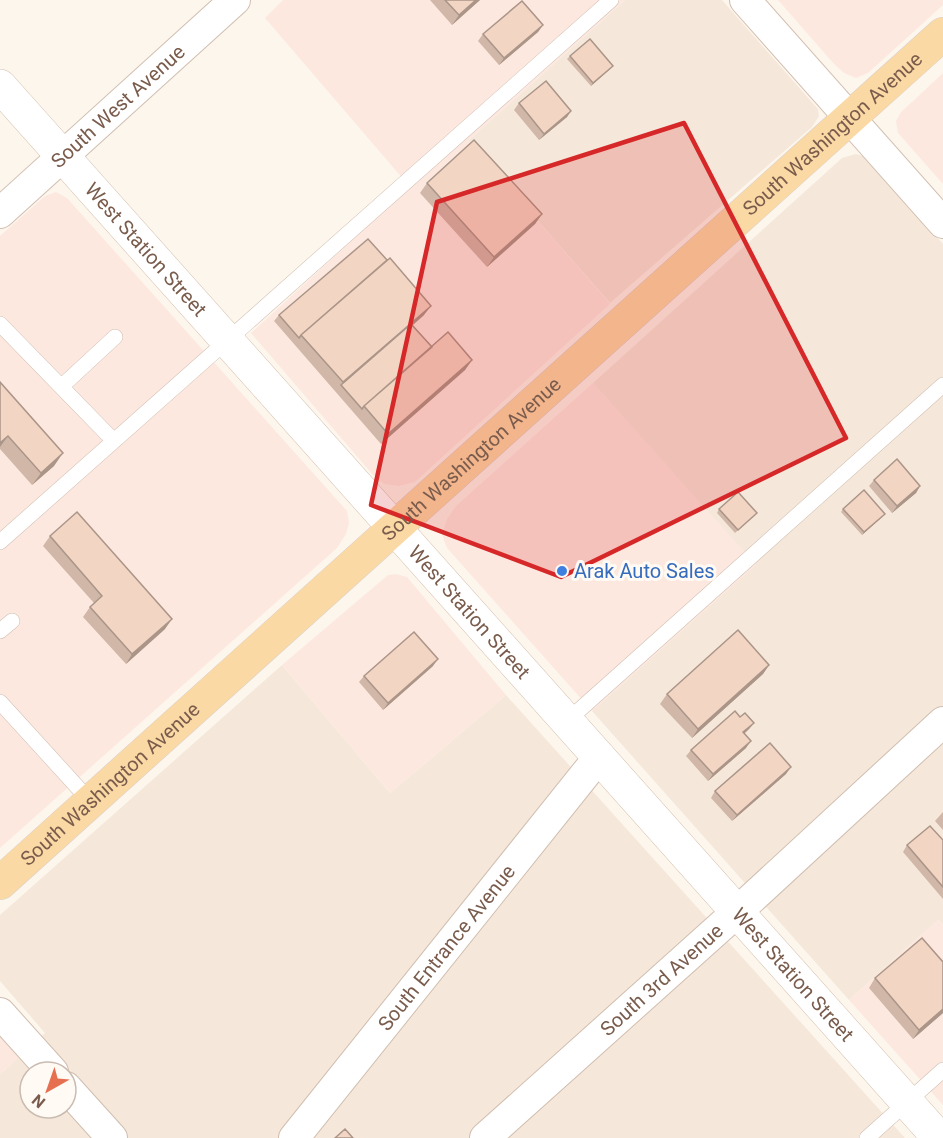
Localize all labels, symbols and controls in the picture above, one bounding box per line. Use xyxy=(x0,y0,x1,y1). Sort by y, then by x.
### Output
street label: South West Avenue xyxy=(46,40,190,173)
street label: South Washington Avenue xyxy=(738,47,927,220)
street label: West Station Street xyxy=(80,178,212,321)
street label: South Washington Avenue xyxy=(377,372,566,546)
street label: West Station Street xyxy=(404,540,535,684)
place label: Arak Auto Sales xyxy=(574,559,715,583)
marker: Arak Auto Sales xyxy=(555,564,569,578)
street label: South Washington Avenue xyxy=(15,697,205,871)
street label: South Entrance Avenue xyxy=(373,860,520,1035)
street label: West Station Street xyxy=(727,903,859,1046)
street label: South 3rd Avenue xyxy=(595,919,728,1041)
north arrow xyxy=(18,1060,78,1120)
text: N xyxy=(28,1090,49,1112)

